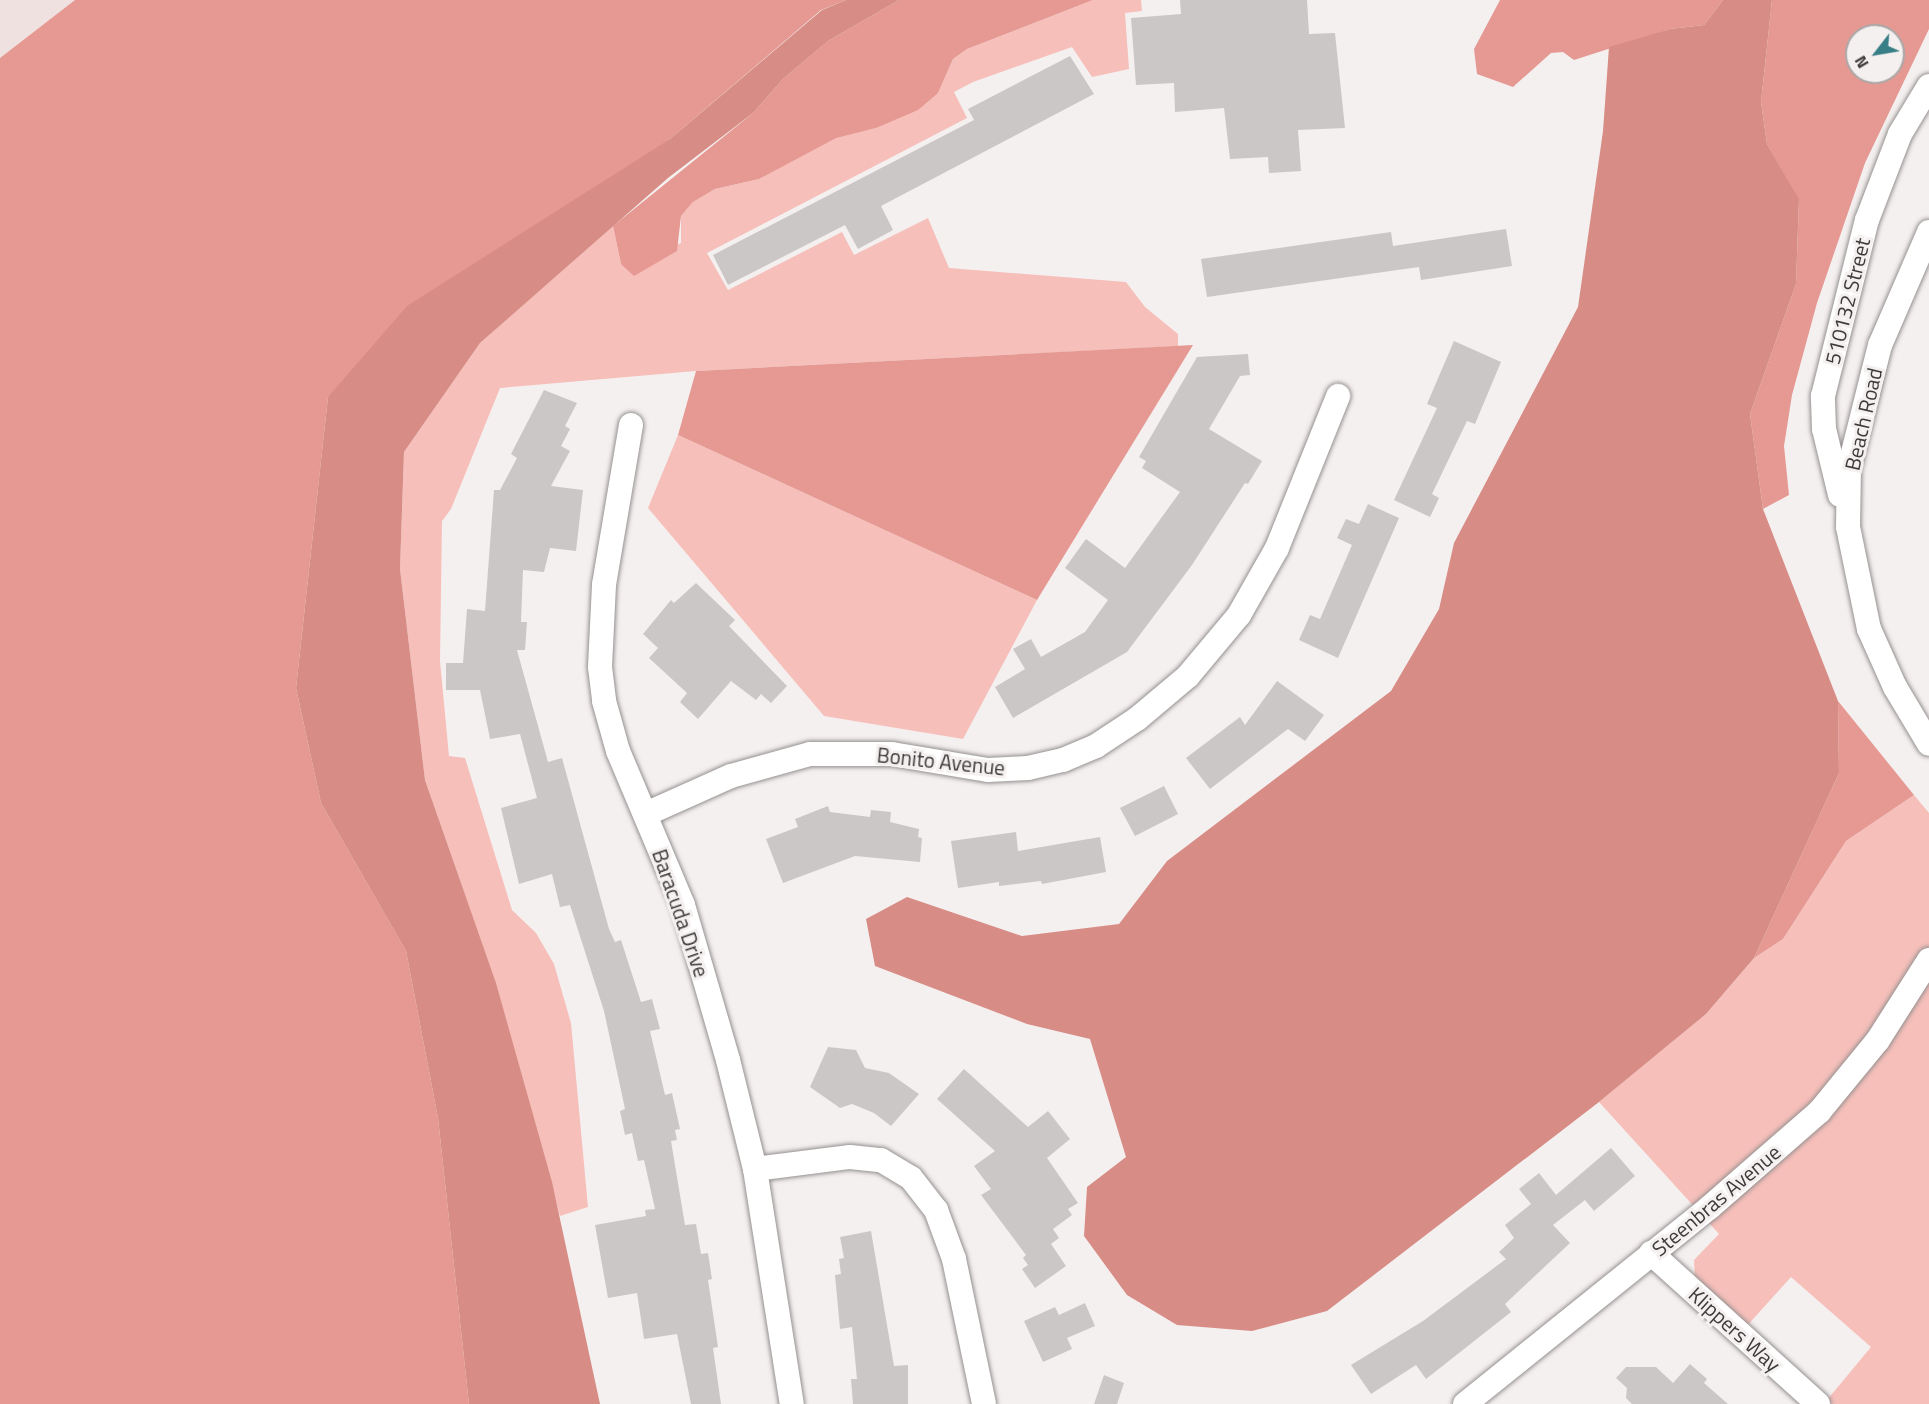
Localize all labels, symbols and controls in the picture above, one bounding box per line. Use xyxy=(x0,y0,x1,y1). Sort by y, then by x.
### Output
north arrow xyxy=(1845,24,1905,84)
text: N xyxy=(1848,51,1874,73)
street label: 510132 Street xyxy=(1819,235,1875,367)
street label: Beach Road xyxy=(1839,365,1887,473)
street label: Bonito Avenue xyxy=(876,742,1006,780)
street label: Baracuda Drive xyxy=(647,846,715,980)
street label: Steenbras Avenue xyxy=(1647,1139,1785,1261)
street label: Klippers Way xyxy=(1684,1281,1786,1377)

